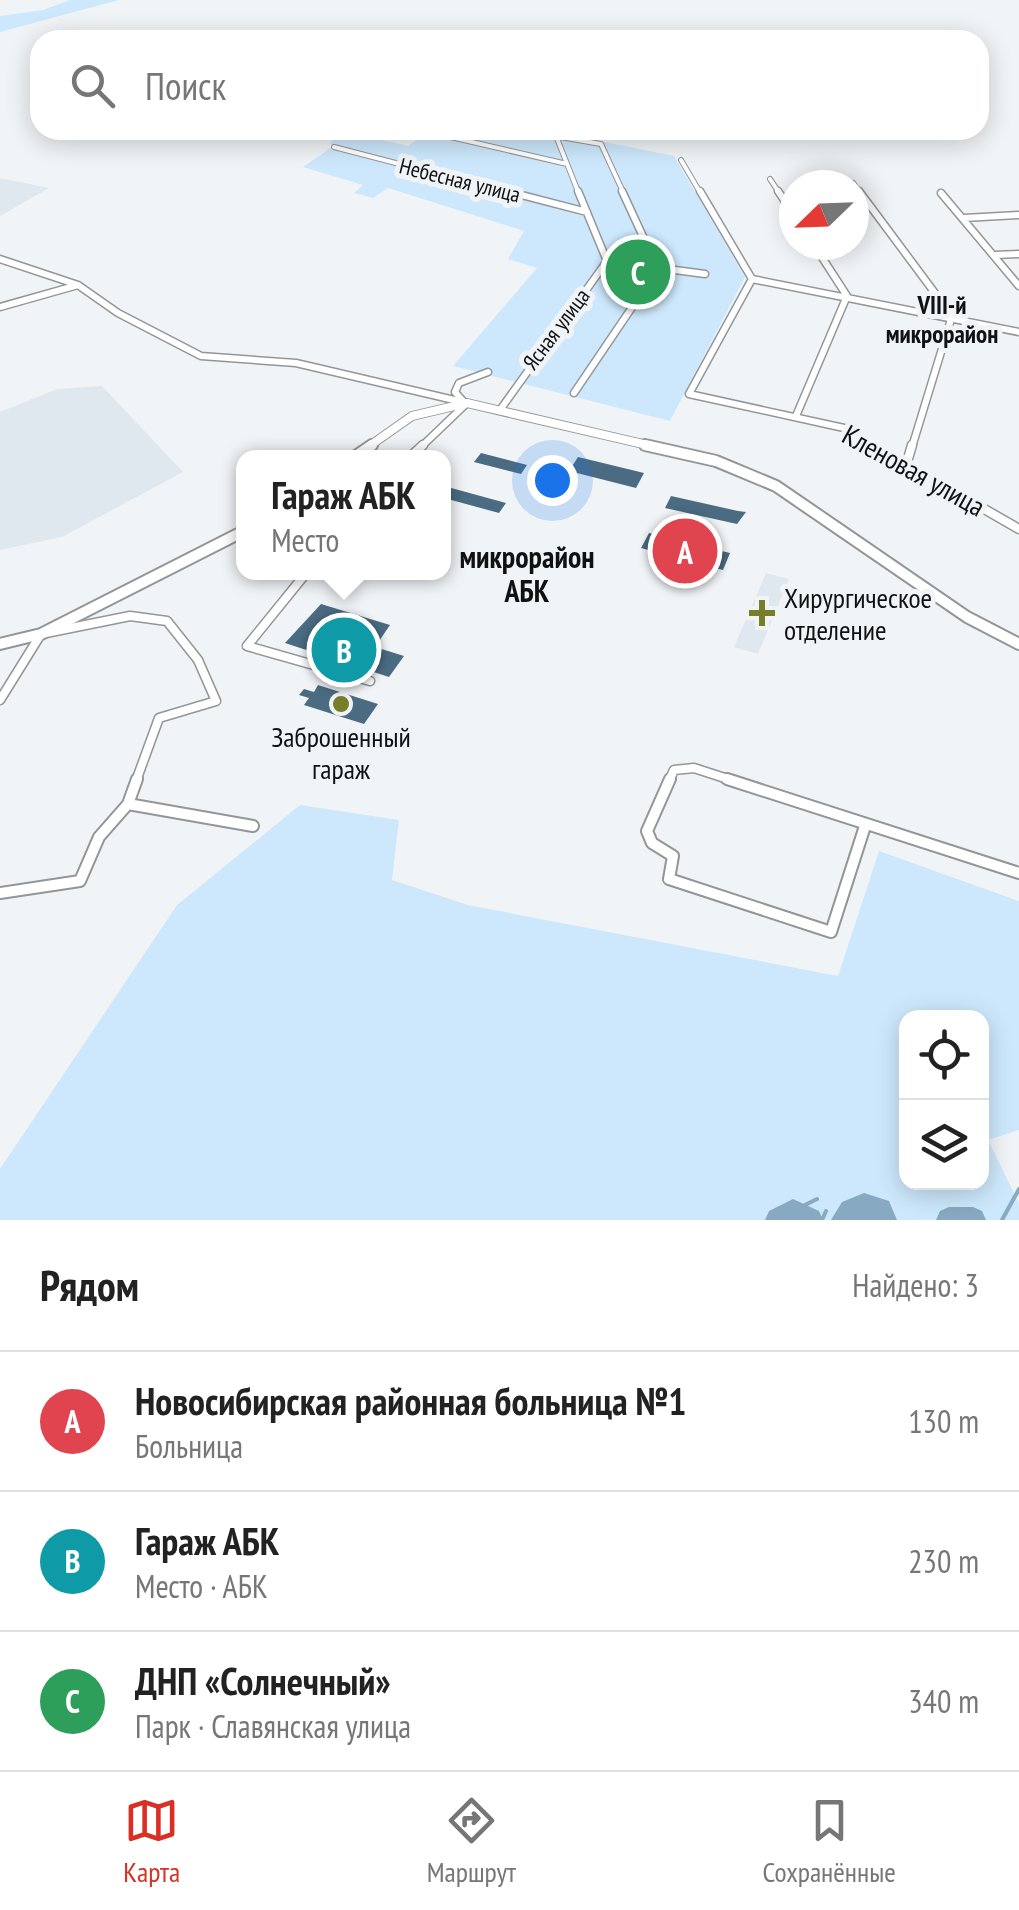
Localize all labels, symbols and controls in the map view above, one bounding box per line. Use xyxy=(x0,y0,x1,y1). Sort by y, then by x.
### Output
search box xyxy=(30,30,989,140)
icon: search xyxy=(65,58,120,113)
text: Поиск xyxy=(145,61,226,110)
street label: Небесная улица xyxy=(397,151,523,209)
north arrow xyxy=(779,170,869,260)
pin: C xyxy=(606,234,670,310)
street label: Ясная улица xyxy=(516,283,596,375)
district label: VIII-й микрорайон xyxy=(886,289,998,350)
street label: Кленовая улица xyxy=(836,416,992,524)
popup xyxy=(236,450,451,580)
your location xyxy=(527,455,578,506)
text: Гараж АБК xyxy=(271,470,416,519)
pin: A xyxy=(652,514,718,588)
text: Место xyxy=(271,519,339,561)
district label: микрорайон АБК xyxy=(459,537,595,610)
place label: Хирургическое отделение xyxy=(784,579,932,648)
marker: Хирургическое отделение xyxy=(749,600,775,626)
pin: B xyxy=(312,612,376,688)
marker: Заброшенный гараж xyxy=(330,693,352,715)
place label: Заброшенный гараж xyxy=(271,718,411,787)
map controls xyxy=(899,1010,989,1190)
button: locate xyxy=(899,1010,989,1100)
button: layers xyxy=(899,1100,989,1190)
text: Рядом xyxy=(40,1258,139,1313)
text: Найдено: 3 xyxy=(852,1264,979,1306)
text: Новосибирская районная больница №1 xyxy=(135,1376,686,1425)
text: A xyxy=(64,1400,81,1442)
text: 130 m xyxy=(908,1400,979,1442)
text: Больница xyxy=(135,1425,243,1467)
text: Гараж АБК xyxy=(135,1516,280,1565)
text: B xyxy=(65,1540,80,1582)
text: 230 m xyxy=(908,1540,979,1582)
text: Место · АБК xyxy=(135,1565,268,1607)
text: ДНП «Солнечный» xyxy=(135,1656,391,1705)
text: C xyxy=(65,1680,80,1722)
text: 340 m xyxy=(908,1680,979,1722)
text: Парк · Славянская улица xyxy=(135,1705,411,1747)
tab: Карта xyxy=(123,1793,180,1890)
tab: Маршрут xyxy=(427,1793,516,1890)
tab: Сохранённые xyxy=(763,1793,896,1890)

